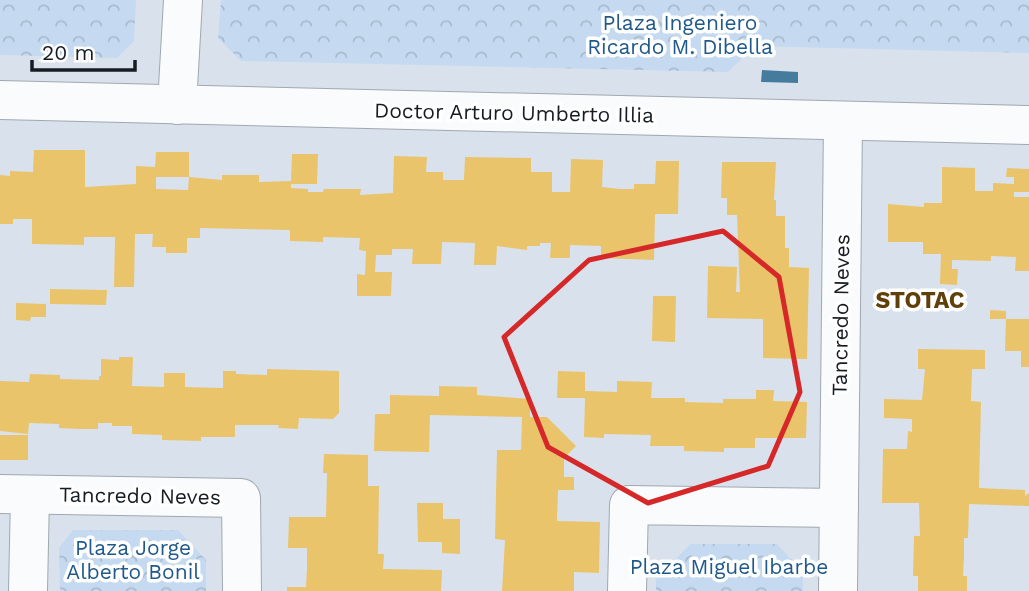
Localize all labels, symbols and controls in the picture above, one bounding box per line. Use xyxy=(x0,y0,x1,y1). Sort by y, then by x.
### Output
park label: Plaza Ingeniero Ricardo M. Dibella xyxy=(587,10,773,59)
scale bar xyxy=(32,28,135,72)
text: 20 m xyxy=(42,40,94,65)
street label: Doctor Arturo Umberto Illia xyxy=(374,98,654,127)
street label: Tancredo Neves xyxy=(827,234,854,396)
district label: STOTAC xyxy=(875,287,965,314)
street label: Tancredo Neves xyxy=(59,482,221,509)
park label: Plaza Jorge Alberto Bonil xyxy=(66,535,200,584)
park label: Plaza Miguel Ibarbe xyxy=(630,554,828,579)

